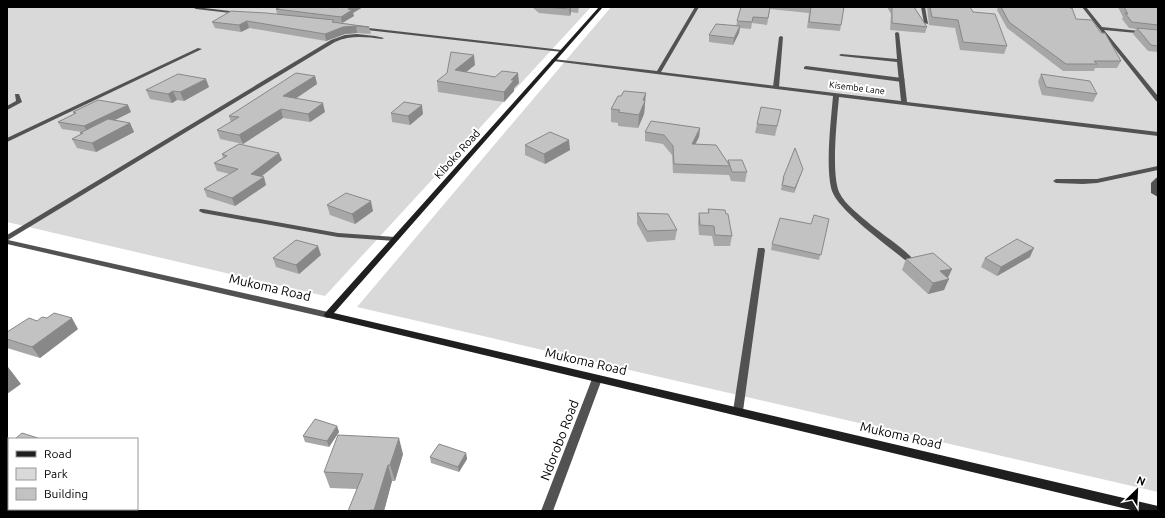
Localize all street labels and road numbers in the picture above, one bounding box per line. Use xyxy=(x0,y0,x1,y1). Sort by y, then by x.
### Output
street label: Kisembe Lane xyxy=(829,80,885,96)
street label: Kiboko Road xyxy=(432,127,482,181)
street label: Mukoma Road xyxy=(228,271,312,303)
street label: Mukoma Road xyxy=(544,345,628,377)
street label: Ndorobo Road xyxy=(537,398,581,482)
street label: Mukoma Road xyxy=(859,419,943,451)

